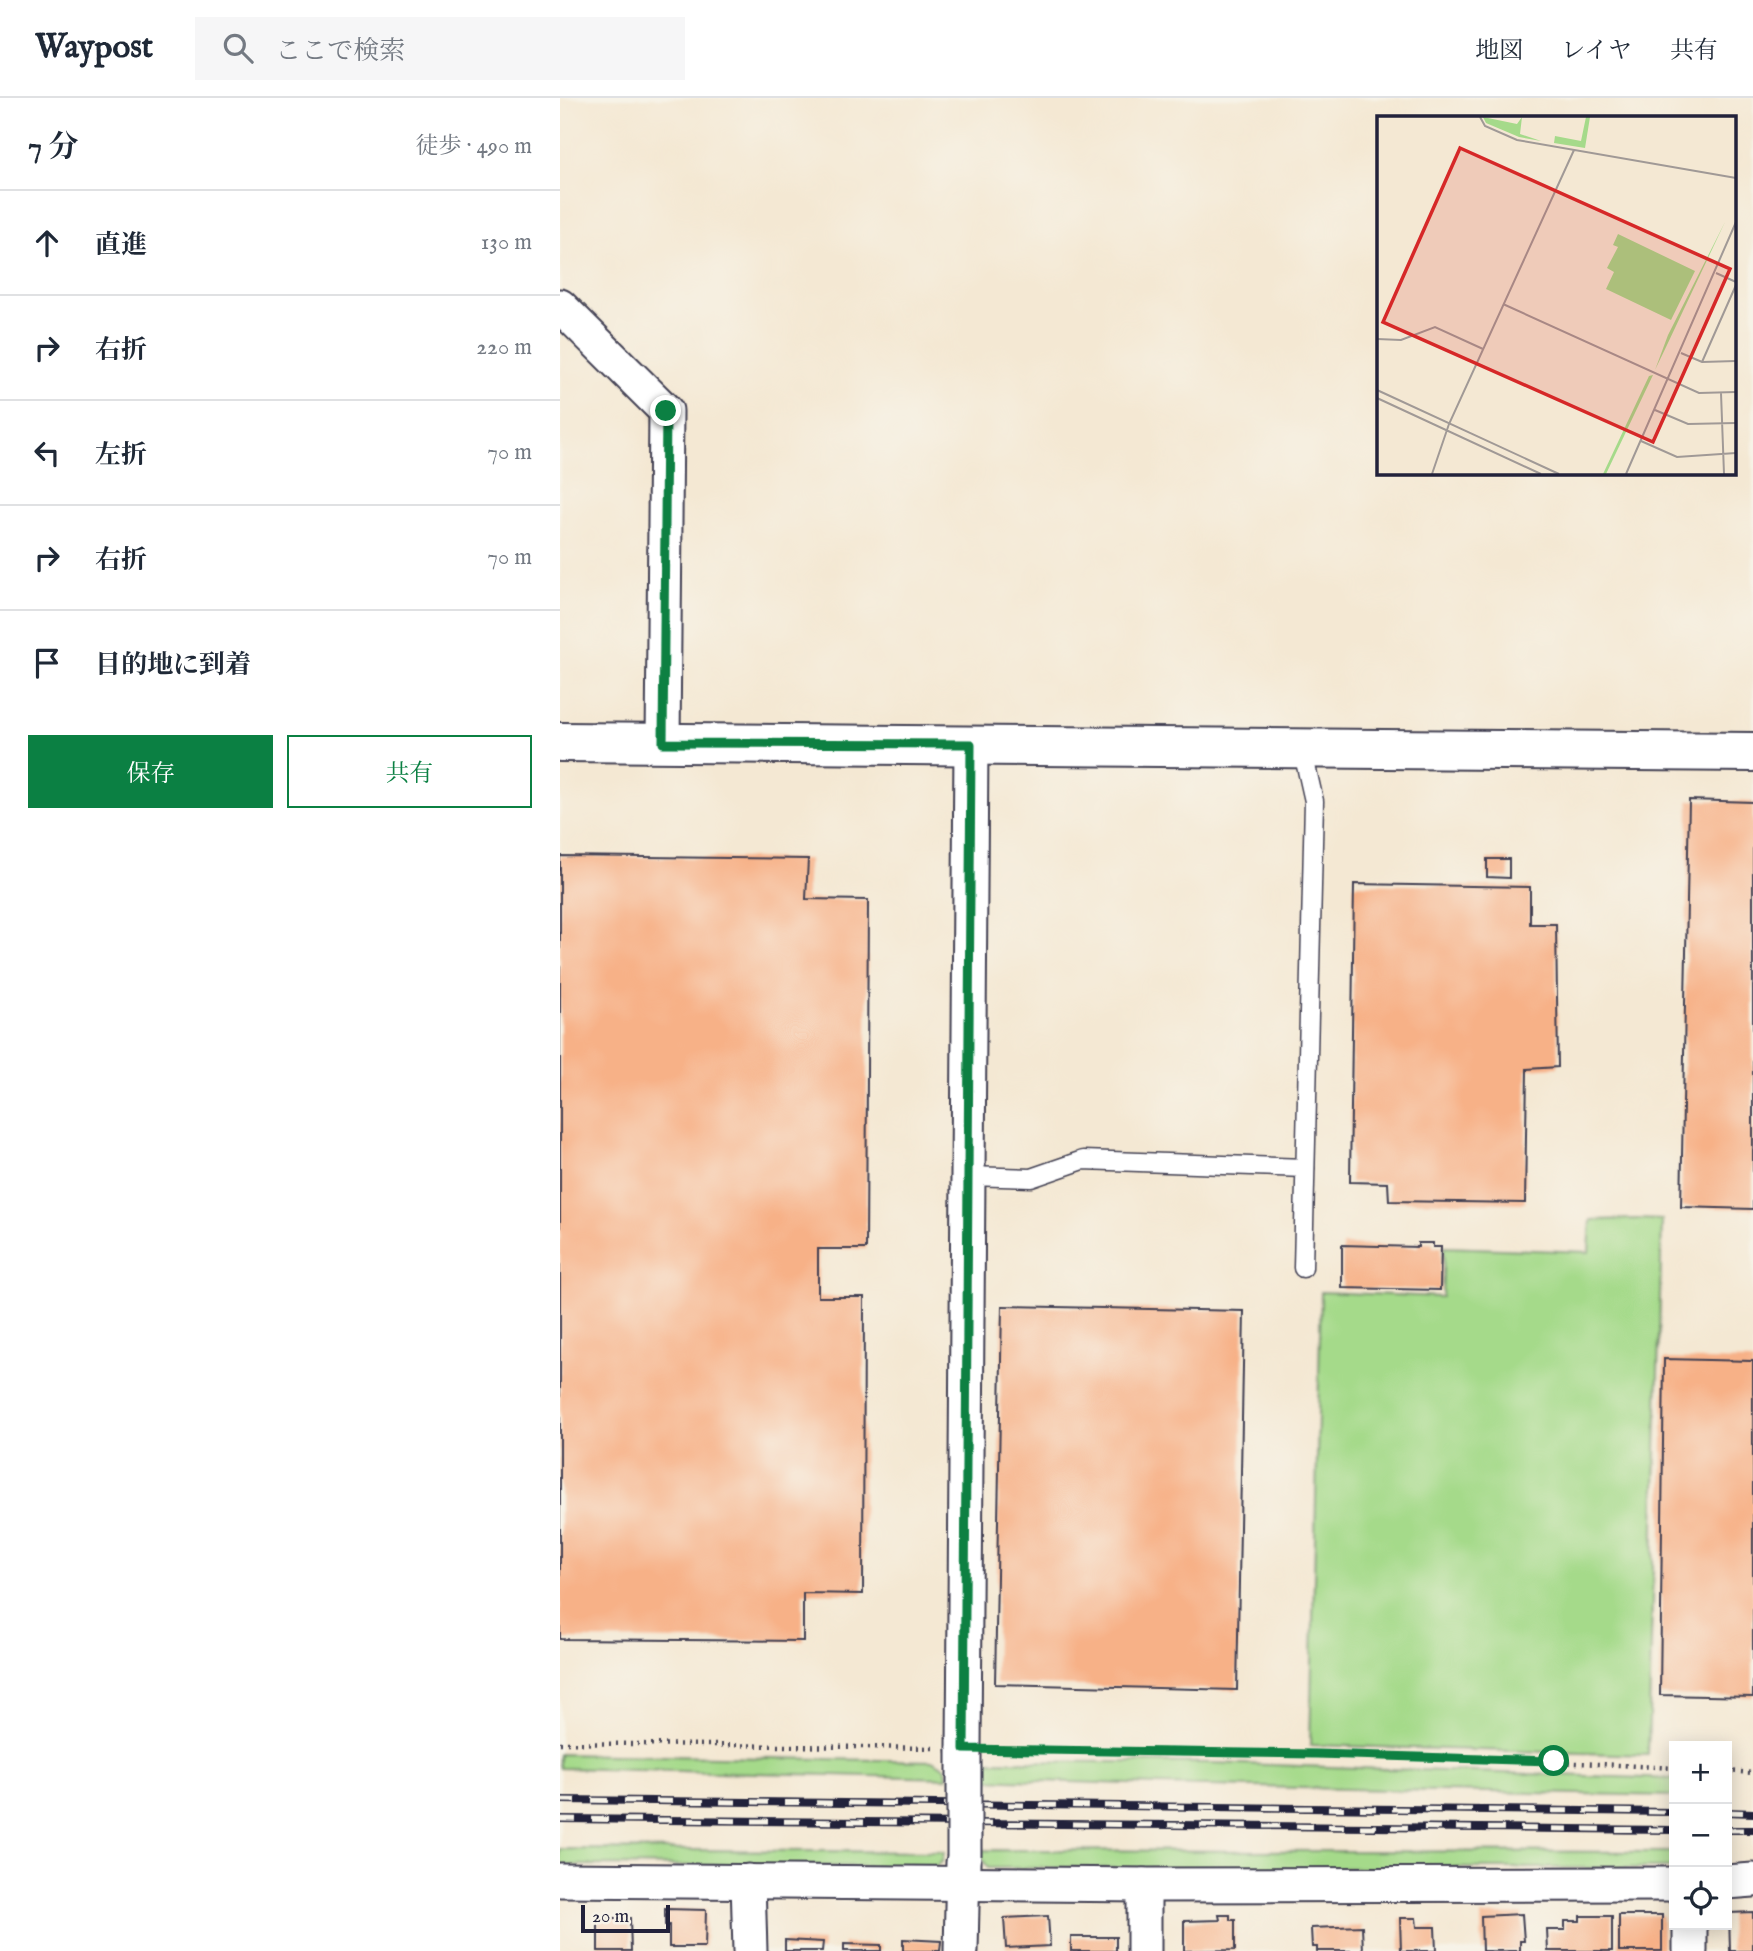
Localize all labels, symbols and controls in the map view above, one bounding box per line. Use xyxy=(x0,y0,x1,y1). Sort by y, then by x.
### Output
search box xyxy=(195,17,685,80)
text: Waypost xyxy=(35,27,153,69)
icon: search xyxy=(219,29,257,67)
text: ここで検索 xyxy=(275,35,405,68)
text: 地図 xyxy=(1475,36,1523,67)
text: レイヤ xyxy=(1561,36,1632,67)
text: 共有 xyxy=(1670,36,1718,67)
inset map xyxy=(1377,116,1736,474)
text: 7 分 xyxy=(28,129,79,167)
text: 徒歩 · 490 m xyxy=(415,132,532,161)
icon: ahead xyxy=(28,224,66,262)
text: 130 m xyxy=(481,228,532,257)
text: 直進 xyxy=(95,229,147,262)
icon: right xyxy=(28,329,66,367)
text: 220 m xyxy=(476,333,532,362)
text: 右折 xyxy=(95,334,147,367)
route end xyxy=(650,395,681,426)
icon: left xyxy=(28,434,66,472)
text: 70 m xyxy=(487,438,532,467)
text: 左折 xyxy=(95,439,147,472)
icon: right xyxy=(28,539,66,577)
text: 70 m xyxy=(487,543,532,572)
text: 右折 xyxy=(95,544,147,577)
icon: arrive xyxy=(28,644,66,682)
text: 目的地に到着 xyxy=(95,649,251,682)
button: 保存 xyxy=(28,735,273,808)
button: 共有 xyxy=(287,735,532,808)
map controls xyxy=(1669,1741,1732,1930)
button: + xyxy=(1669,1741,1732,1804)
route start xyxy=(1538,1745,1569,1776)
button: − xyxy=(1669,1804,1732,1867)
button: locate xyxy=(1669,1867,1732,1930)
scale bar xyxy=(581,1902,670,1934)
text: 20 m xyxy=(592,1905,629,1929)

